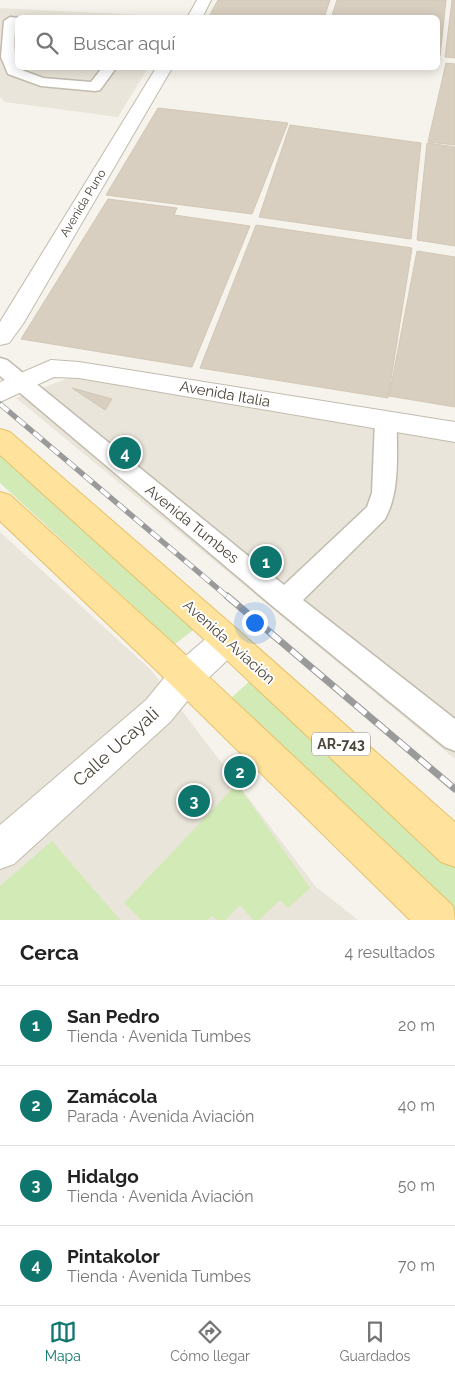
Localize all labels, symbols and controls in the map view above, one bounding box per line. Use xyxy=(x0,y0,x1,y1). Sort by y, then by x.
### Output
search box xyxy=(15,15,440,70)
icon: search xyxy=(33,29,61,57)
text: Buscar aquí xyxy=(73,32,175,54)
street label: Avenida Puno xyxy=(57,167,109,239)
street label: Avenida Italia xyxy=(178,377,272,411)
pin: 4 xyxy=(109,434,141,472)
street label: Avenida Tumbes xyxy=(142,481,242,567)
pin: 1 xyxy=(250,543,282,581)
street label: Avenida Aviación xyxy=(179,596,279,688)
your location xyxy=(242,610,268,636)
street label: Calle Ucayali xyxy=(68,703,163,791)
road number: AR-743 xyxy=(312,732,370,756)
pin: 2 xyxy=(224,753,256,791)
pin: 3 xyxy=(178,782,210,820)
text: Cerca xyxy=(20,940,79,965)
text: 4 resultados xyxy=(345,943,435,962)
text: San Pedro xyxy=(67,1005,160,1027)
text: 1 xyxy=(32,1016,40,1035)
text: 20 m xyxy=(398,1016,435,1035)
text: Tienda · Avenida Tumbes xyxy=(67,1027,251,1046)
text: Zamácola xyxy=(67,1085,157,1107)
text: 2 xyxy=(31,1096,41,1115)
text: 40 m xyxy=(398,1096,435,1115)
text: Parada · Avenida Aviación xyxy=(67,1107,254,1126)
text: Hidalgo xyxy=(67,1165,139,1187)
text: 3 xyxy=(32,1176,40,1195)
text: 50 m xyxy=(398,1176,435,1195)
text: Tienda · Avenida Aviación xyxy=(67,1187,253,1206)
text: Pintakolor xyxy=(67,1245,160,1267)
text: 4 xyxy=(31,1256,41,1275)
text: 70 m xyxy=(398,1256,435,1275)
text: Tienda · Avenida Tumbes xyxy=(67,1267,251,1286)
tab: Mapa xyxy=(45,1318,81,1364)
tab: Cómo llegar xyxy=(170,1318,250,1364)
tab: Guardados xyxy=(339,1318,410,1364)

